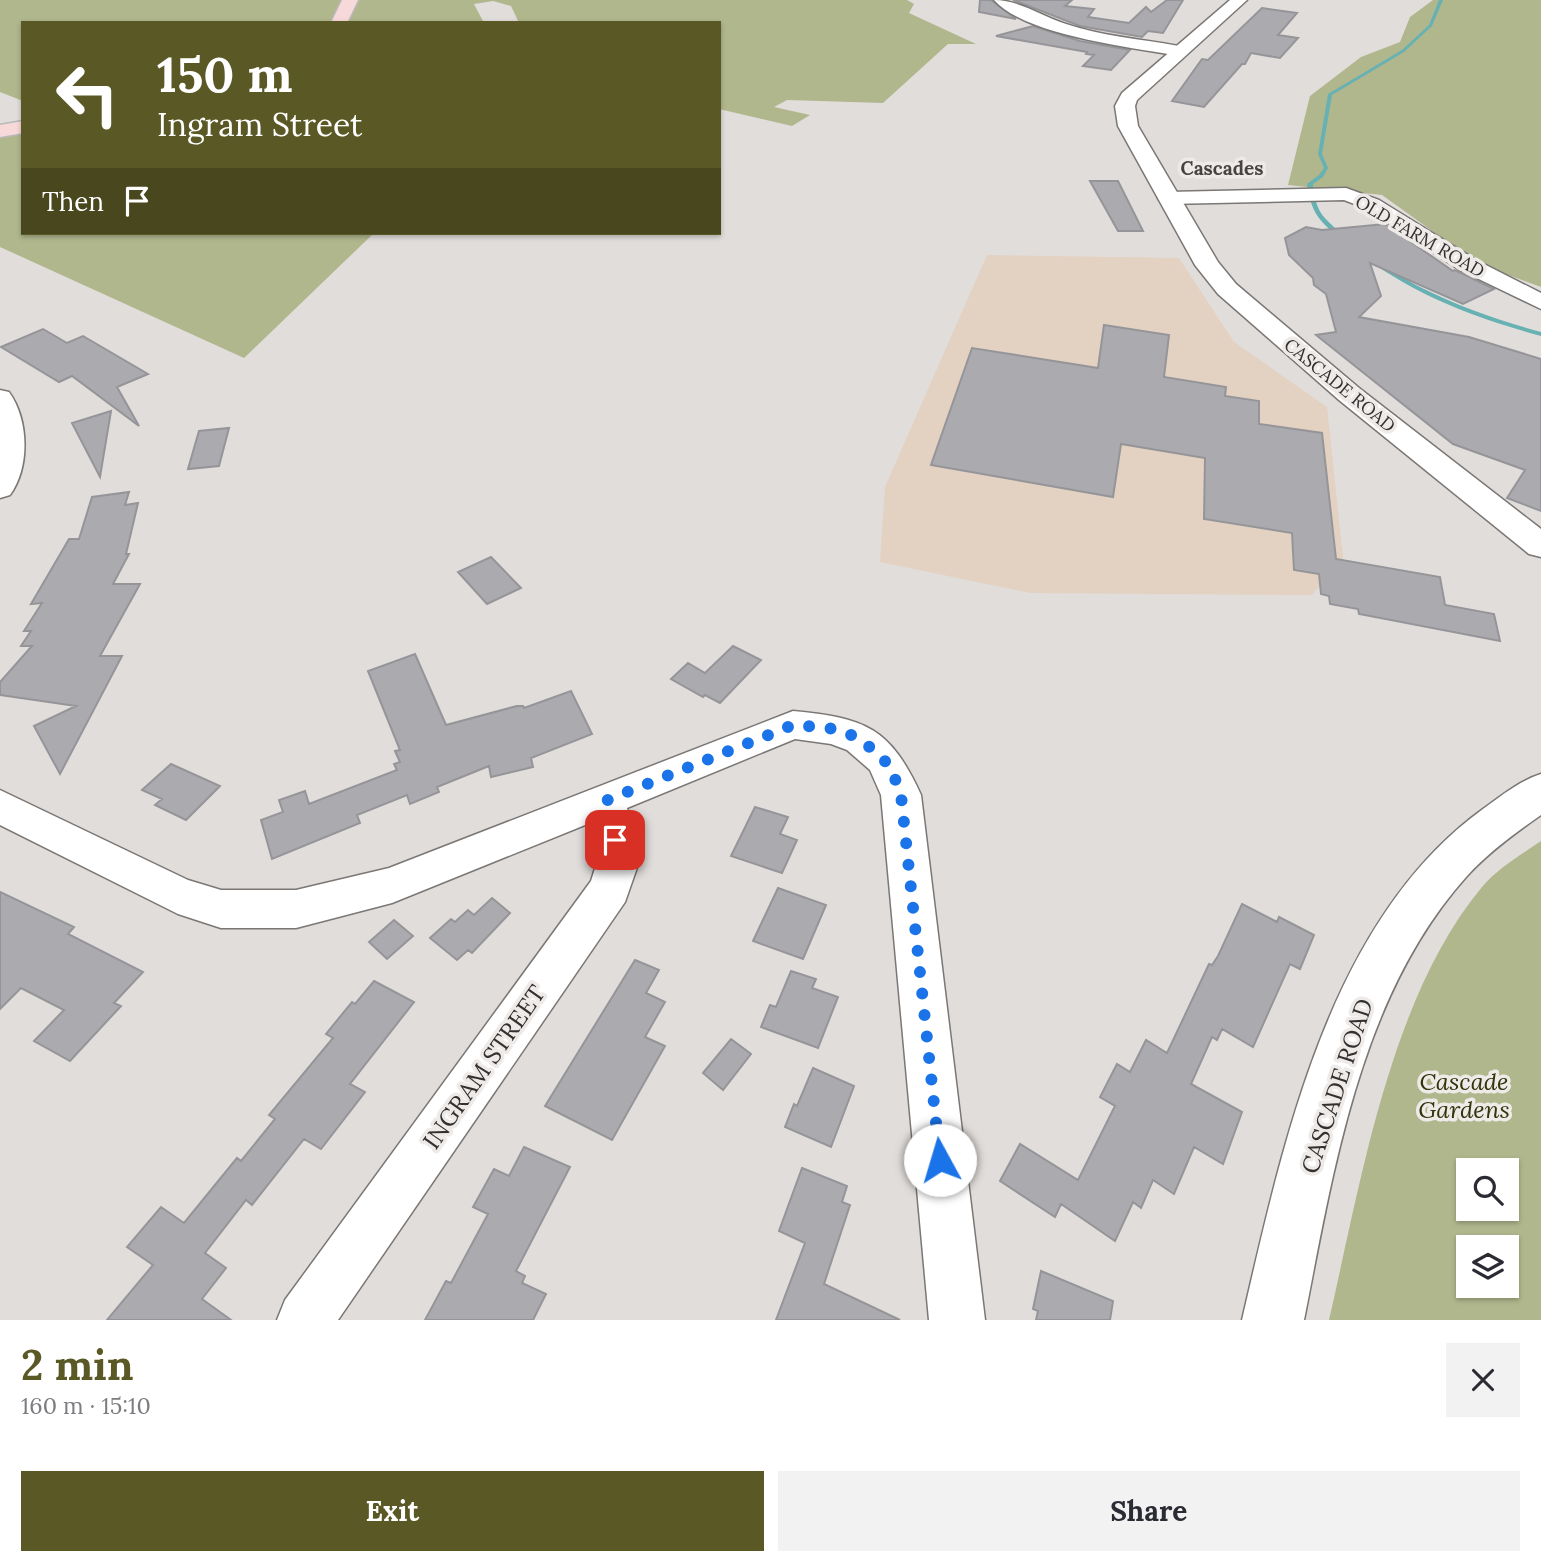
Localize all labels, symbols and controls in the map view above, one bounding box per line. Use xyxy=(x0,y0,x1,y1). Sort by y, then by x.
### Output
text: 150 m xyxy=(157,43,293,105)
icon: left xyxy=(42,49,133,140)
text: Ingram Street xyxy=(157,104,362,145)
district label: Cascades xyxy=(1181,156,1263,180)
icon: arrive xyxy=(118,182,156,220)
text: Then xyxy=(42,185,104,218)
street label: OLD FARM ROAD xyxy=(1351,190,1489,282)
street label: CASCADE ROAD xyxy=(1280,333,1400,437)
pin xyxy=(585,810,645,870)
icon: arrive xyxy=(596,821,634,859)
street label: INGRAM STREET xyxy=(416,979,552,1155)
street label: CASCADE ROAD xyxy=(1294,995,1380,1177)
park label: Cascade Gardens xyxy=(1418,1066,1510,1125)
position arrow xyxy=(903,1123,977,1197)
map controls xyxy=(1456,1158,1519,1298)
button: search xyxy=(1456,1158,1519,1221)
button: layers xyxy=(1456,1235,1519,1298)
text: 2 min xyxy=(21,1338,134,1392)
button: close xyxy=(1446,1343,1520,1417)
text: 160 m · 15:10 xyxy=(21,1391,151,1420)
button: Exit xyxy=(21,1471,764,1551)
button: Share xyxy=(778,1471,1520,1551)

